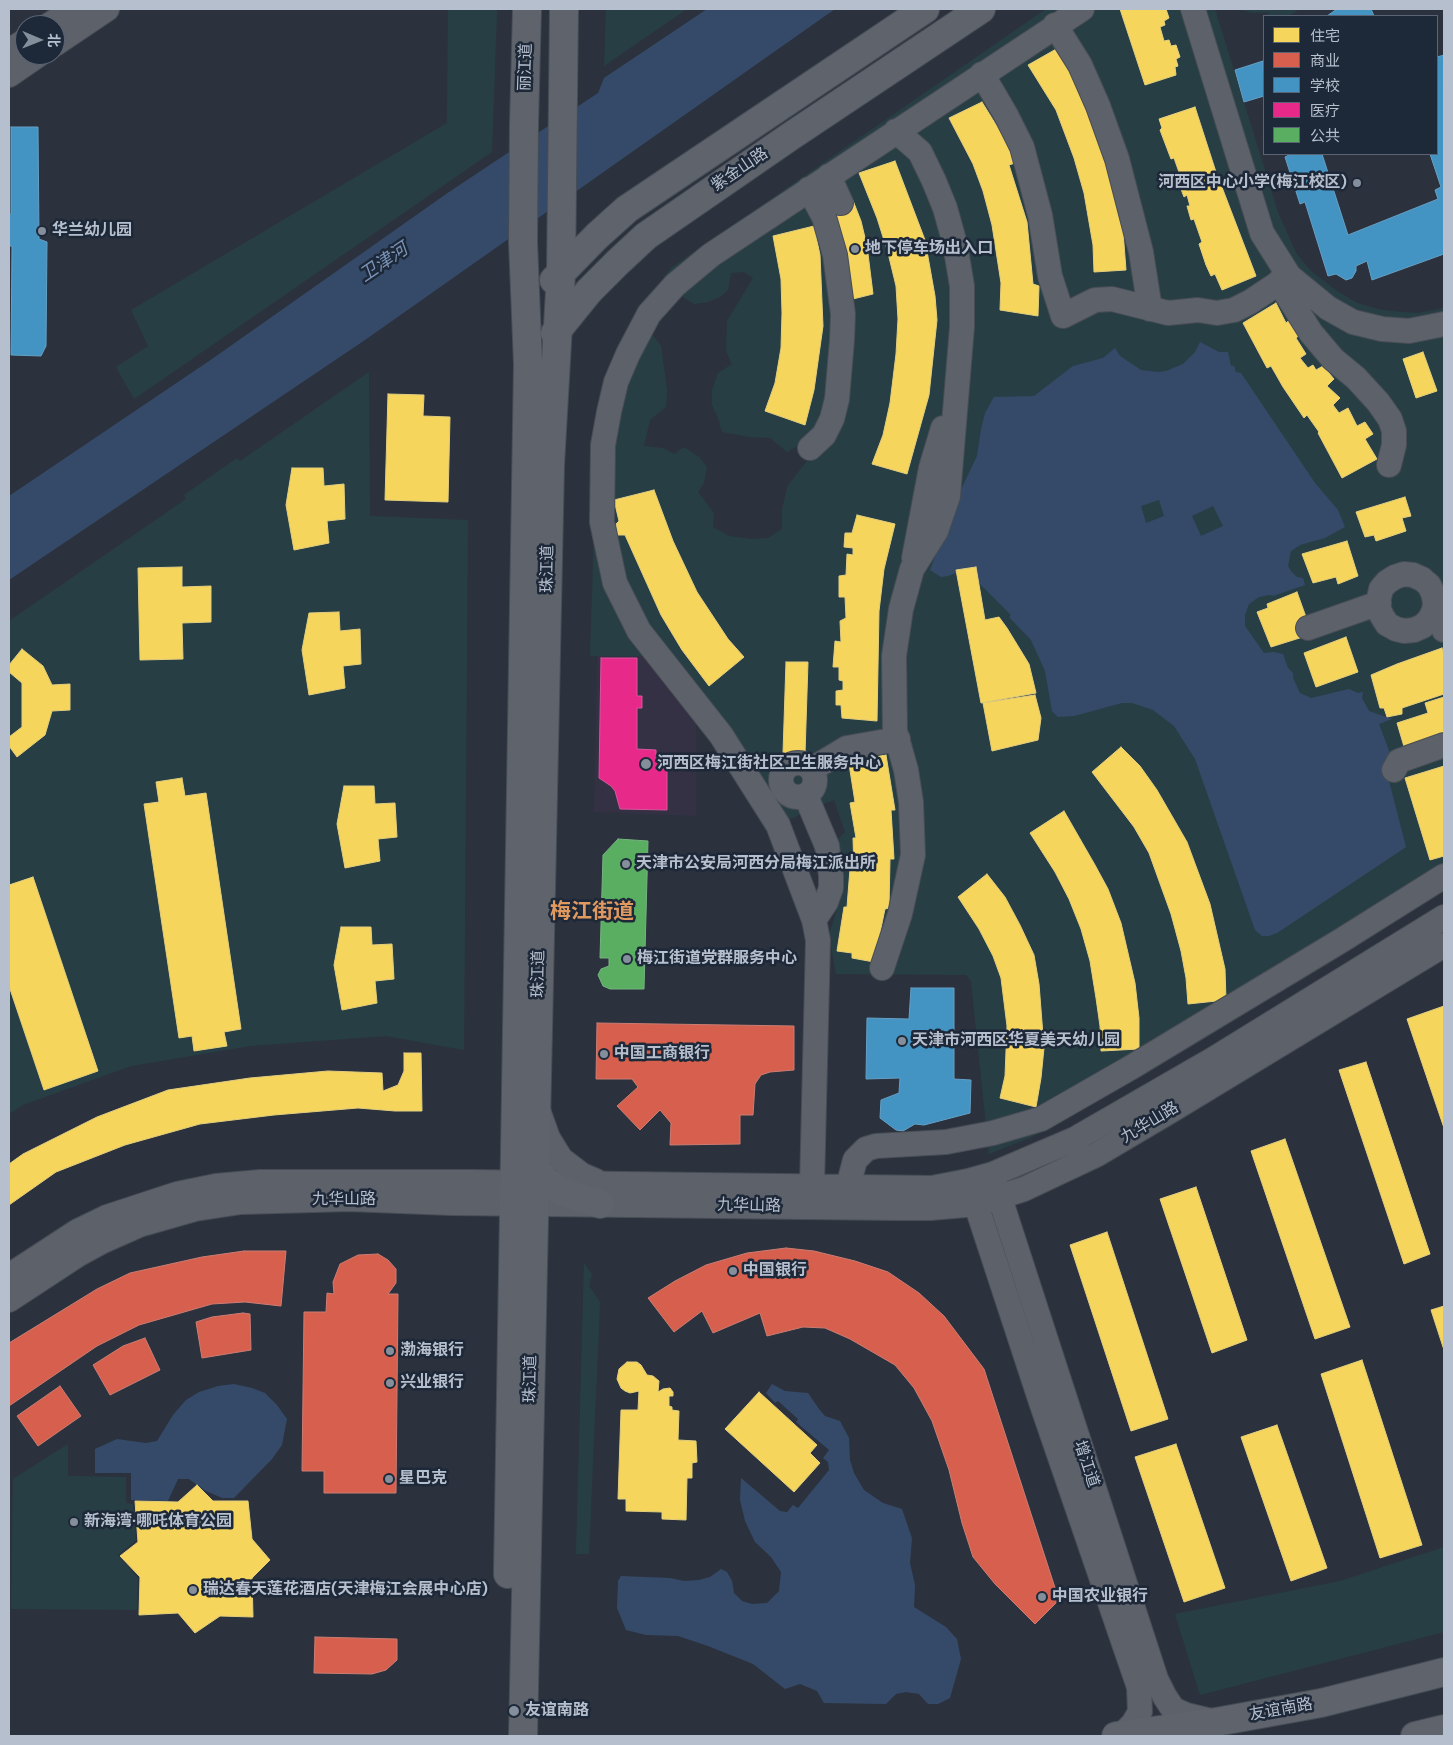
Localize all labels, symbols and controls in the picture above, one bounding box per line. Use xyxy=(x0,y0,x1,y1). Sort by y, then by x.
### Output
north arrow xyxy=(15,15,65,65)
legend xyxy=(1263,15,1438,155)
text: 住宅 xyxy=(1310,26,1340,46)
text: 北 xyxy=(45,33,63,47)
street label: 丽江道 xyxy=(516,43,536,91)
text: 商业 xyxy=(1310,51,1340,71)
text: 学校 xyxy=(1310,76,1340,96)
text: 医疗 xyxy=(1310,101,1340,121)
text: 公共 xyxy=(1310,126,1340,146)
street label: 紫金山路 xyxy=(708,144,772,196)
place label: 河西区中心小学(梅江校区) xyxy=(1158,173,1347,193)
marker: 河西区中心小学(梅江校区) xyxy=(1351,177,1363,189)
place label: 华兰幼儿园 xyxy=(52,221,132,241)
marker: 华兰幼儿园 xyxy=(36,225,48,237)
water label: 卫津河 xyxy=(356,239,412,287)
place label: 地下停车场出入口 xyxy=(865,239,993,259)
marker: 地下停车场出入口 xyxy=(849,243,861,255)
street label: 珠江道 xyxy=(538,545,558,593)
place label: 河西区梅江街社区卫生服务中心 xyxy=(657,754,881,774)
marker: 河西区梅江街社区卫生服务中心 xyxy=(639,757,653,771)
place label: 天津市公安局河西分局梅江派出所 xyxy=(636,854,876,874)
marker: 天津市公安局河西分局梅江派出所 xyxy=(620,858,632,870)
district label: 梅江街道 xyxy=(550,899,634,925)
place label: 梅江街道党群服务中心 xyxy=(637,949,797,969)
street label: 珠江道 xyxy=(529,950,549,998)
marker: 梅江街道党群服务中心 xyxy=(621,953,633,965)
place label: 天津市河西区华夏美天幼儿园 xyxy=(912,1031,1120,1051)
marker: 天津市河西区华夏美天幼儿园 xyxy=(896,1035,908,1047)
place label: 中国工商银行 xyxy=(614,1044,710,1064)
marker: 中国工商银行 xyxy=(598,1048,610,1060)
street label: 九华山路 xyxy=(1118,1098,1182,1148)
street label: 九华山路 xyxy=(312,1190,376,1210)
street label: 九华山路 xyxy=(717,1196,781,1216)
place label: 中国银行 xyxy=(743,1261,807,1281)
marker: 中国银行 xyxy=(727,1265,739,1277)
place label: 渤海银行 xyxy=(400,1341,464,1361)
marker: 渤海银行 xyxy=(384,1345,396,1357)
street label: 珠江道 xyxy=(521,1355,541,1403)
place label: 兴业银行 xyxy=(400,1373,464,1393)
marker: 兴业银行 xyxy=(384,1377,396,1389)
street label: 增江道 xyxy=(1069,1438,1103,1490)
place label: 星巴克 xyxy=(399,1469,447,1489)
marker: 星巴克 xyxy=(383,1473,395,1485)
place label: 新海湾·哪吒体育公园 xyxy=(84,1512,232,1532)
marker: 新海湾·哪吒体育公园 xyxy=(68,1516,80,1528)
place label: 瑞达春天莲花酒店(天津梅江会展中心店) xyxy=(203,1580,488,1600)
marker: 瑞达春天莲花酒店(天津梅江会展中心店) xyxy=(187,1584,199,1596)
place label: 中国农业银行 xyxy=(1052,1587,1148,1607)
marker: 中国农业银行 xyxy=(1036,1591,1048,1603)
street label: 友谊南路 xyxy=(1248,1695,1314,1725)
place label: 友谊南路 xyxy=(525,1701,589,1721)
marker: 友谊南路 xyxy=(507,1704,521,1718)

